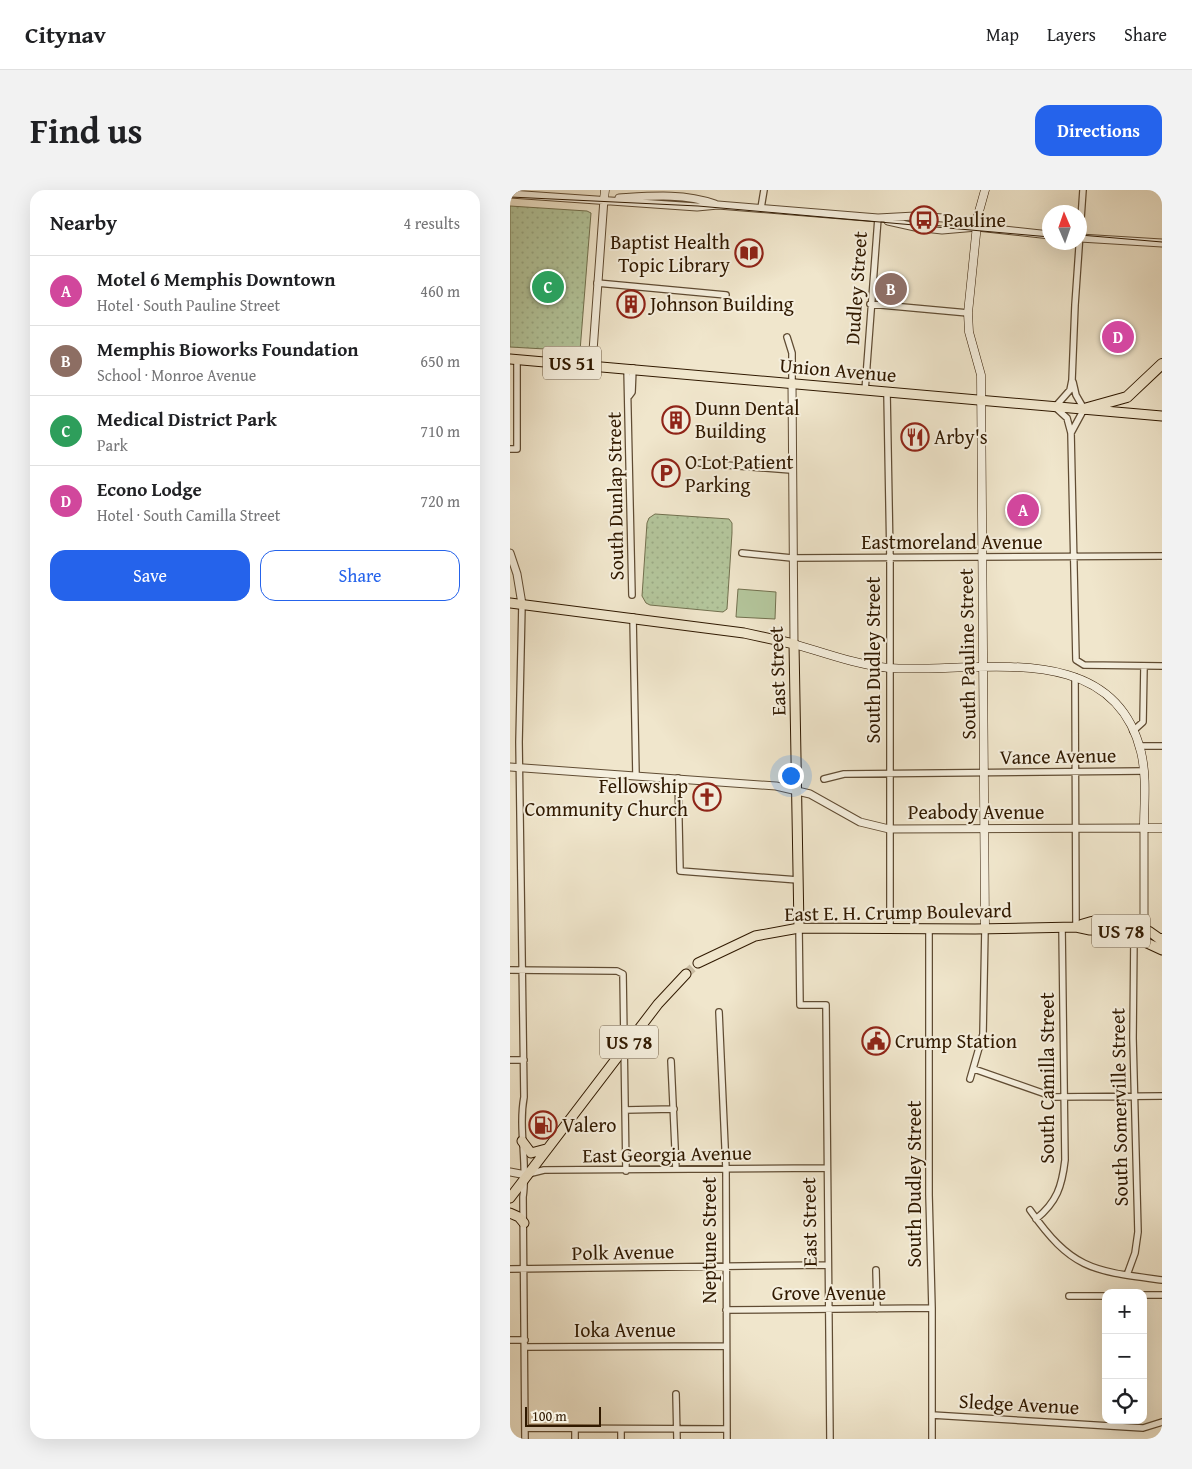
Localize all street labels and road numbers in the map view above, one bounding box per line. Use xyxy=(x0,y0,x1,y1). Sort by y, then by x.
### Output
street label: Dudley Street xyxy=(837,230,874,346)
road number: US 51 xyxy=(543,346,601,380)
street label: Union Avenue xyxy=(778,350,898,389)
street label: South Dunlap Street xyxy=(599,411,630,581)
street label: Eastmoreland Avenue xyxy=(861,527,1043,556)
street label: South Pauline Street xyxy=(951,568,982,740)
street label: South Dudley Street xyxy=(858,576,887,744)
street label: East Street xyxy=(760,626,793,716)
street label: Vance Avenue xyxy=(999,740,1117,771)
street label: Peabody Avenue xyxy=(908,797,1044,826)
street label: East E. H. Crump Boulevard xyxy=(784,895,1012,928)
road number: US 78 xyxy=(1092,914,1150,948)
street label: South Camilla Street xyxy=(1032,992,1061,1164)
street label: South Somerville Street xyxy=(1102,1007,1135,1207)
road number: US 78 xyxy=(600,1026,658,1059)
street label: South Dudley Street xyxy=(899,1100,928,1268)
street label: East Georgia Avenue xyxy=(582,1138,752,1169)
street label: Neptune Street xyxy=(694,1177,723,1303)
street label: East Street xyxy=(793,1177,824,1267)
street label: Polk Avenue xyxy=(571,1236,675,1267)
street label: Grove Avenue xyxy=(772,1278,886,1307)
street label: Ioka Avenue xyxy=(574,1315,676,1344)
street label: Sledge Avenue xyxy=(958,1386,1080,1421)

